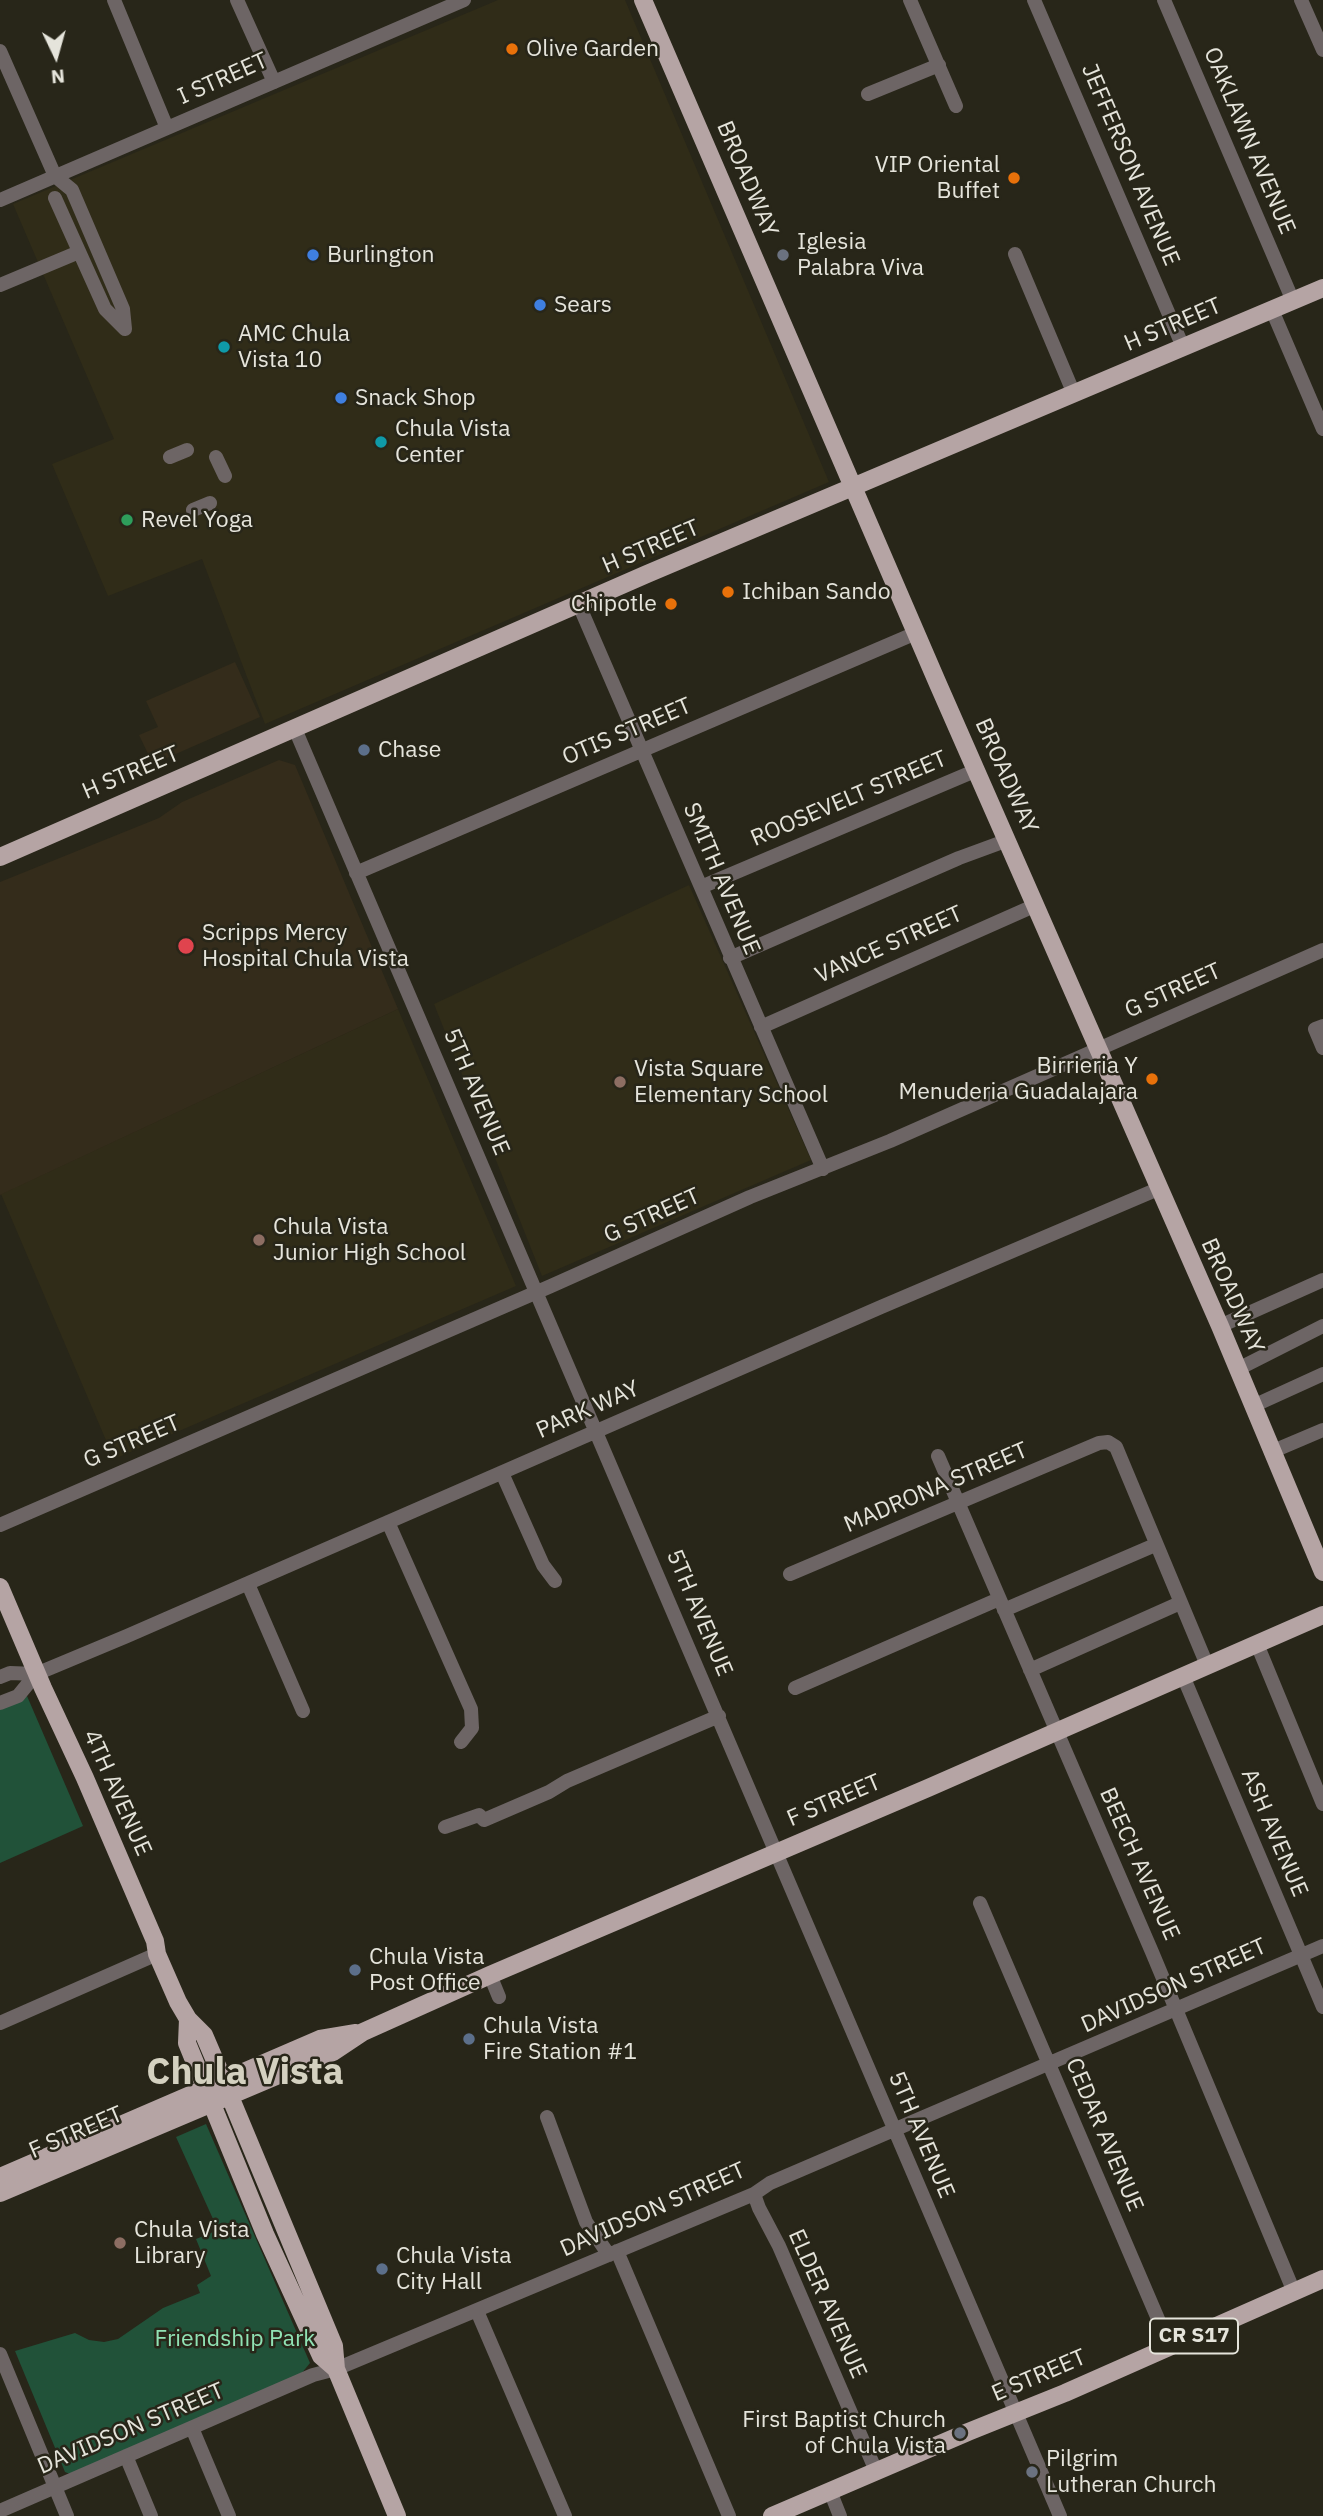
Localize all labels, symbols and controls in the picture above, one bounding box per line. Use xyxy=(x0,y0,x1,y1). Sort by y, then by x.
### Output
north arrow xyxy=(21,21,91,91)
place label: Olive Garden xyxy=(526,35,659,63)
marker: Olive Garden xyxy=(504,41,520,57)
street label: OAKLAWN AVENUE xyxy=(1197,43,1301,239)
street label: I STREET xyxy=(174,47,272,111)
street label: JEFFERSON AVENUE xyxy=(1075,60,1185,270)
text: N xyxy=(50,64,66,89)
street label: BROADWAY xyxy=(710,117,784,241)
place label: VIP Oriental Buffet xyxy=(875,151,1000,205)
marker: VIP Oriental Buffet xyxy=(1006,170,1022,186)
place label: Iglesia Palabra Viva xyxy=(797,228,924,282)
place label: Burlington xyxy=(327,241,435,269)
marker: Burlington xyxy=(305,247,321,263)
marker: Iglesia Palabra Viva xyxy=(775,247,791,263)
place label: Sears xyxy=(554,291,612,319)
street label: H STREET xyxy=(1120,292,1226,358)
marker: Sears xyxy=(532,297,548,313)
place label: AMC Chula Vista 10 xyxy=(238,320,350,374)
marker: AMC Chula Vista 10 xyxy=(216,339,232,355)
place label: Snack Shop xyxy=(355,384,475,412)
marker: Snack Shop xyxy=(333,390,349,406)
place label: Chula Vista Center xyxy=(395,415,511,469)
marker: Chula Vista Center xyxy=(373,434,389,450)
place label: Revel Yoga xyxy=(141,506,253,534)
marker: Revel Yoga xyxy=(119,512,135,528)
street label: H STREET xyxy=(598,514,704,580)
place label: Ichiban Sando xyxy=(742,578,891,606)
marker: Ichiban Sando xyxy=(720,584,736,600)
place label: Chipotle xyxy=(571,590,657,618)
marker: Chipotle xyxy=(663,596,679,612)
street label: OTIS STREET xyxy=(558,692,696,772)
street label: BROADWAY xyxy=(968,714,1044,838)
place label: Chase xyxy=(378,736,441,764)
street label: H STREET xyxy=(78,740,184,806)
marker: Chase xyxy=(356,742,372,758)
street label: ROOSEVELT STREET xyxy=(747,745,951,853)
street label: SMITH AVENUE xyxy=(677,799,765,959)
street label: VANCE STREET xyxy=(811,900,967,990)
place label: Scripps Mercy Hospital Chula Vista xyxy=(202,919,409,973)
marker: Scripps Mercy Hospital Chula Vista xyxy=(176,936,196,956)
street label: G STREET xyxy=(1121,958,1225,1024)
street label: 5TH AVENUE xyxy=(437,1024,515,1160)
place label: Birrieria Y Menuderia Guadalajara xyxy=(899,1052,1138,1106)
place label: Vista Square Elementary School xyxy=(634,1055,828,1109)
marker: Birrieria Y Menuderia Guadalajara xyxy=(1144,1071,1160,1087)
marker: Vista Square Elementary School xyxy=(612,1074,628,1090)
street label: G STREET xyxy=(600,1183,704,1249)
place label: Chula Vista Junior High School xyxy=(273,1213,466,1267)
marker: Chula Vista Junior High School xyxy=(251,1232,267,1248)
street label: BROADWAY xyxy=(1194,1234,1270,1358)
street label: PARK WAY xyxy=(532,1375,644,1445)
street label: G STREET xyxy=(80,1409,184,1475)
street label: MADRONA STREET xyxy=(840,1437,1032,1539)
street label: 5TH AVENUE xyxy=(660,1545,738,1681)
street label: 4TH AVENUE xyxy=(77,1726,157,1860)
street label: ASH AVENUE xyxy=(1235,1765,1313,1901)
street label: F STREET xyxy=(783,1769,885,1833)
street label: BEECH AVENUE xyxy=(1093,1783,1185,1945)
street label: DAVIDSON STREET xyxy=(1077,1933,1271,2039)
place label: Chula Vista Post Office xyxy=(369,1943,485,1997)
marker: Chula Vista Post Office xyxy=(347,1962,363,1978)
place label: Chula Vista Fire Station #1 xyxy=(483,2012,637,2066)
marker: Chula Vista Fire Station #1 xyxy=(461,2031,477,2047)
district label: Chula Vista xyxy=(146,2051,344,2095)
street label: CEDAR AVENUE xyxy=(1059,2054,1149,2216)
street label: 5TH AVENUE xyxy=(882,2067,960,2203)
street label: F STREET xyxy=(25,2101,127,2165)
street label: DAVIDSON STREET xyxy=(556,2157,750,2263)
place label: Chula Vista Library xyxy=(134,2216,250,2270)
street label: ELDER AVENUE xyxy=(782,2225,872,2383)
marker: Chula Vista Library xyxy=(112,2235,128,2251)
place label: Chula Vista City Hall xyxy=(396,2242,512,2296)
marker: Chula Vista City Hall xyxy=(374,2261,390,2277)
road number: CR S17 xyxy=(1150,2318,1238,2354)
park label: Friendship Park xyxy=(155,2325,315,2353)
street label: E STREET xyxy=(988,2344,1090,2408)
street label: DAVIDSON STREET xyxy=(34,2377,228,2481)
place label: First Baptist Church of Chula Vista xyxy=(742,2406,946,2460)
marker: First Baptist Church of Chula Vista xyxy=(952,2425,968,2441)
place label: Pilgrim Lutheran Church xyxy=(1046,2445,1217,2499)
marker: Pilgrim Lutheran Church xyxy=(1024,2464,1040,2480)

